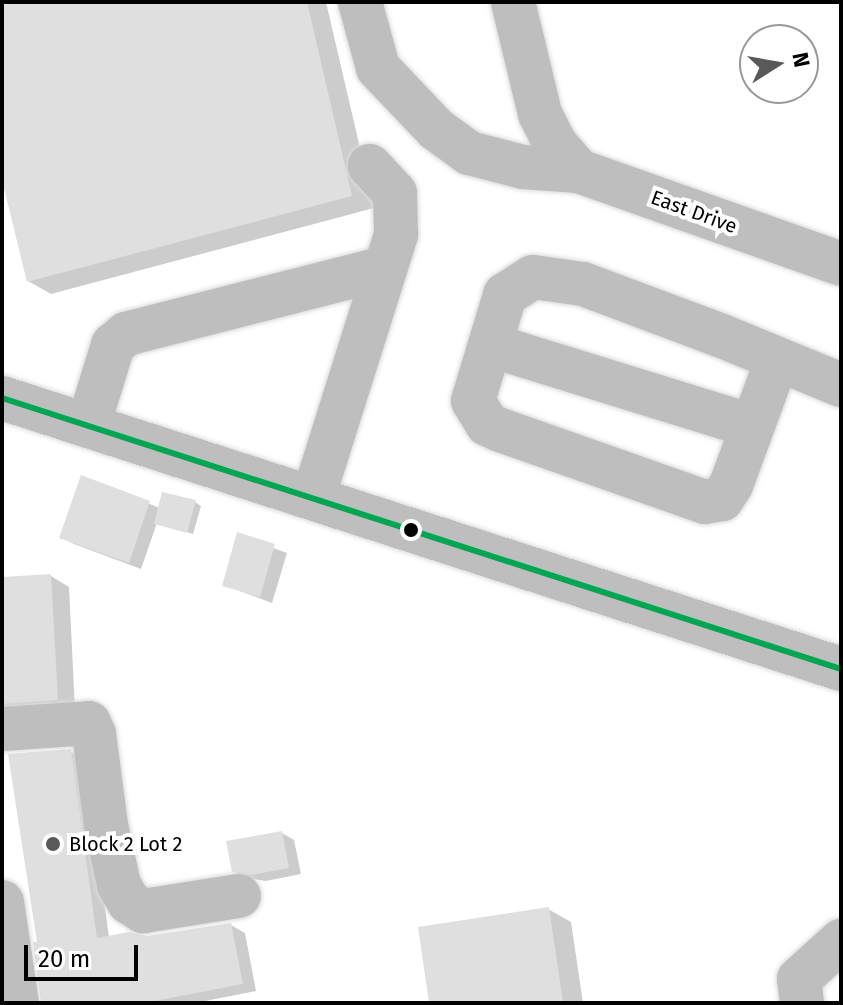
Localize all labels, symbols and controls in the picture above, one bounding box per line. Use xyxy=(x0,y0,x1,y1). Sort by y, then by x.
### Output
north arrow xyxy=(739,24,819,104)
text: N xyxy=(786,50,816,69)
street label: East Drive xyxy=(648,185,740,239)
unlabelled marker xyxy=(403,522,419,538)
place label: Block 2 Lot 2 xyxy=(69,832,182,856)
marker: Block 2 Lot 2 xyxy=(44,835,62,853)
scale bar xyxy=(28,929,142,979)
text: 20 m xyxy=(38,945,90,973)

